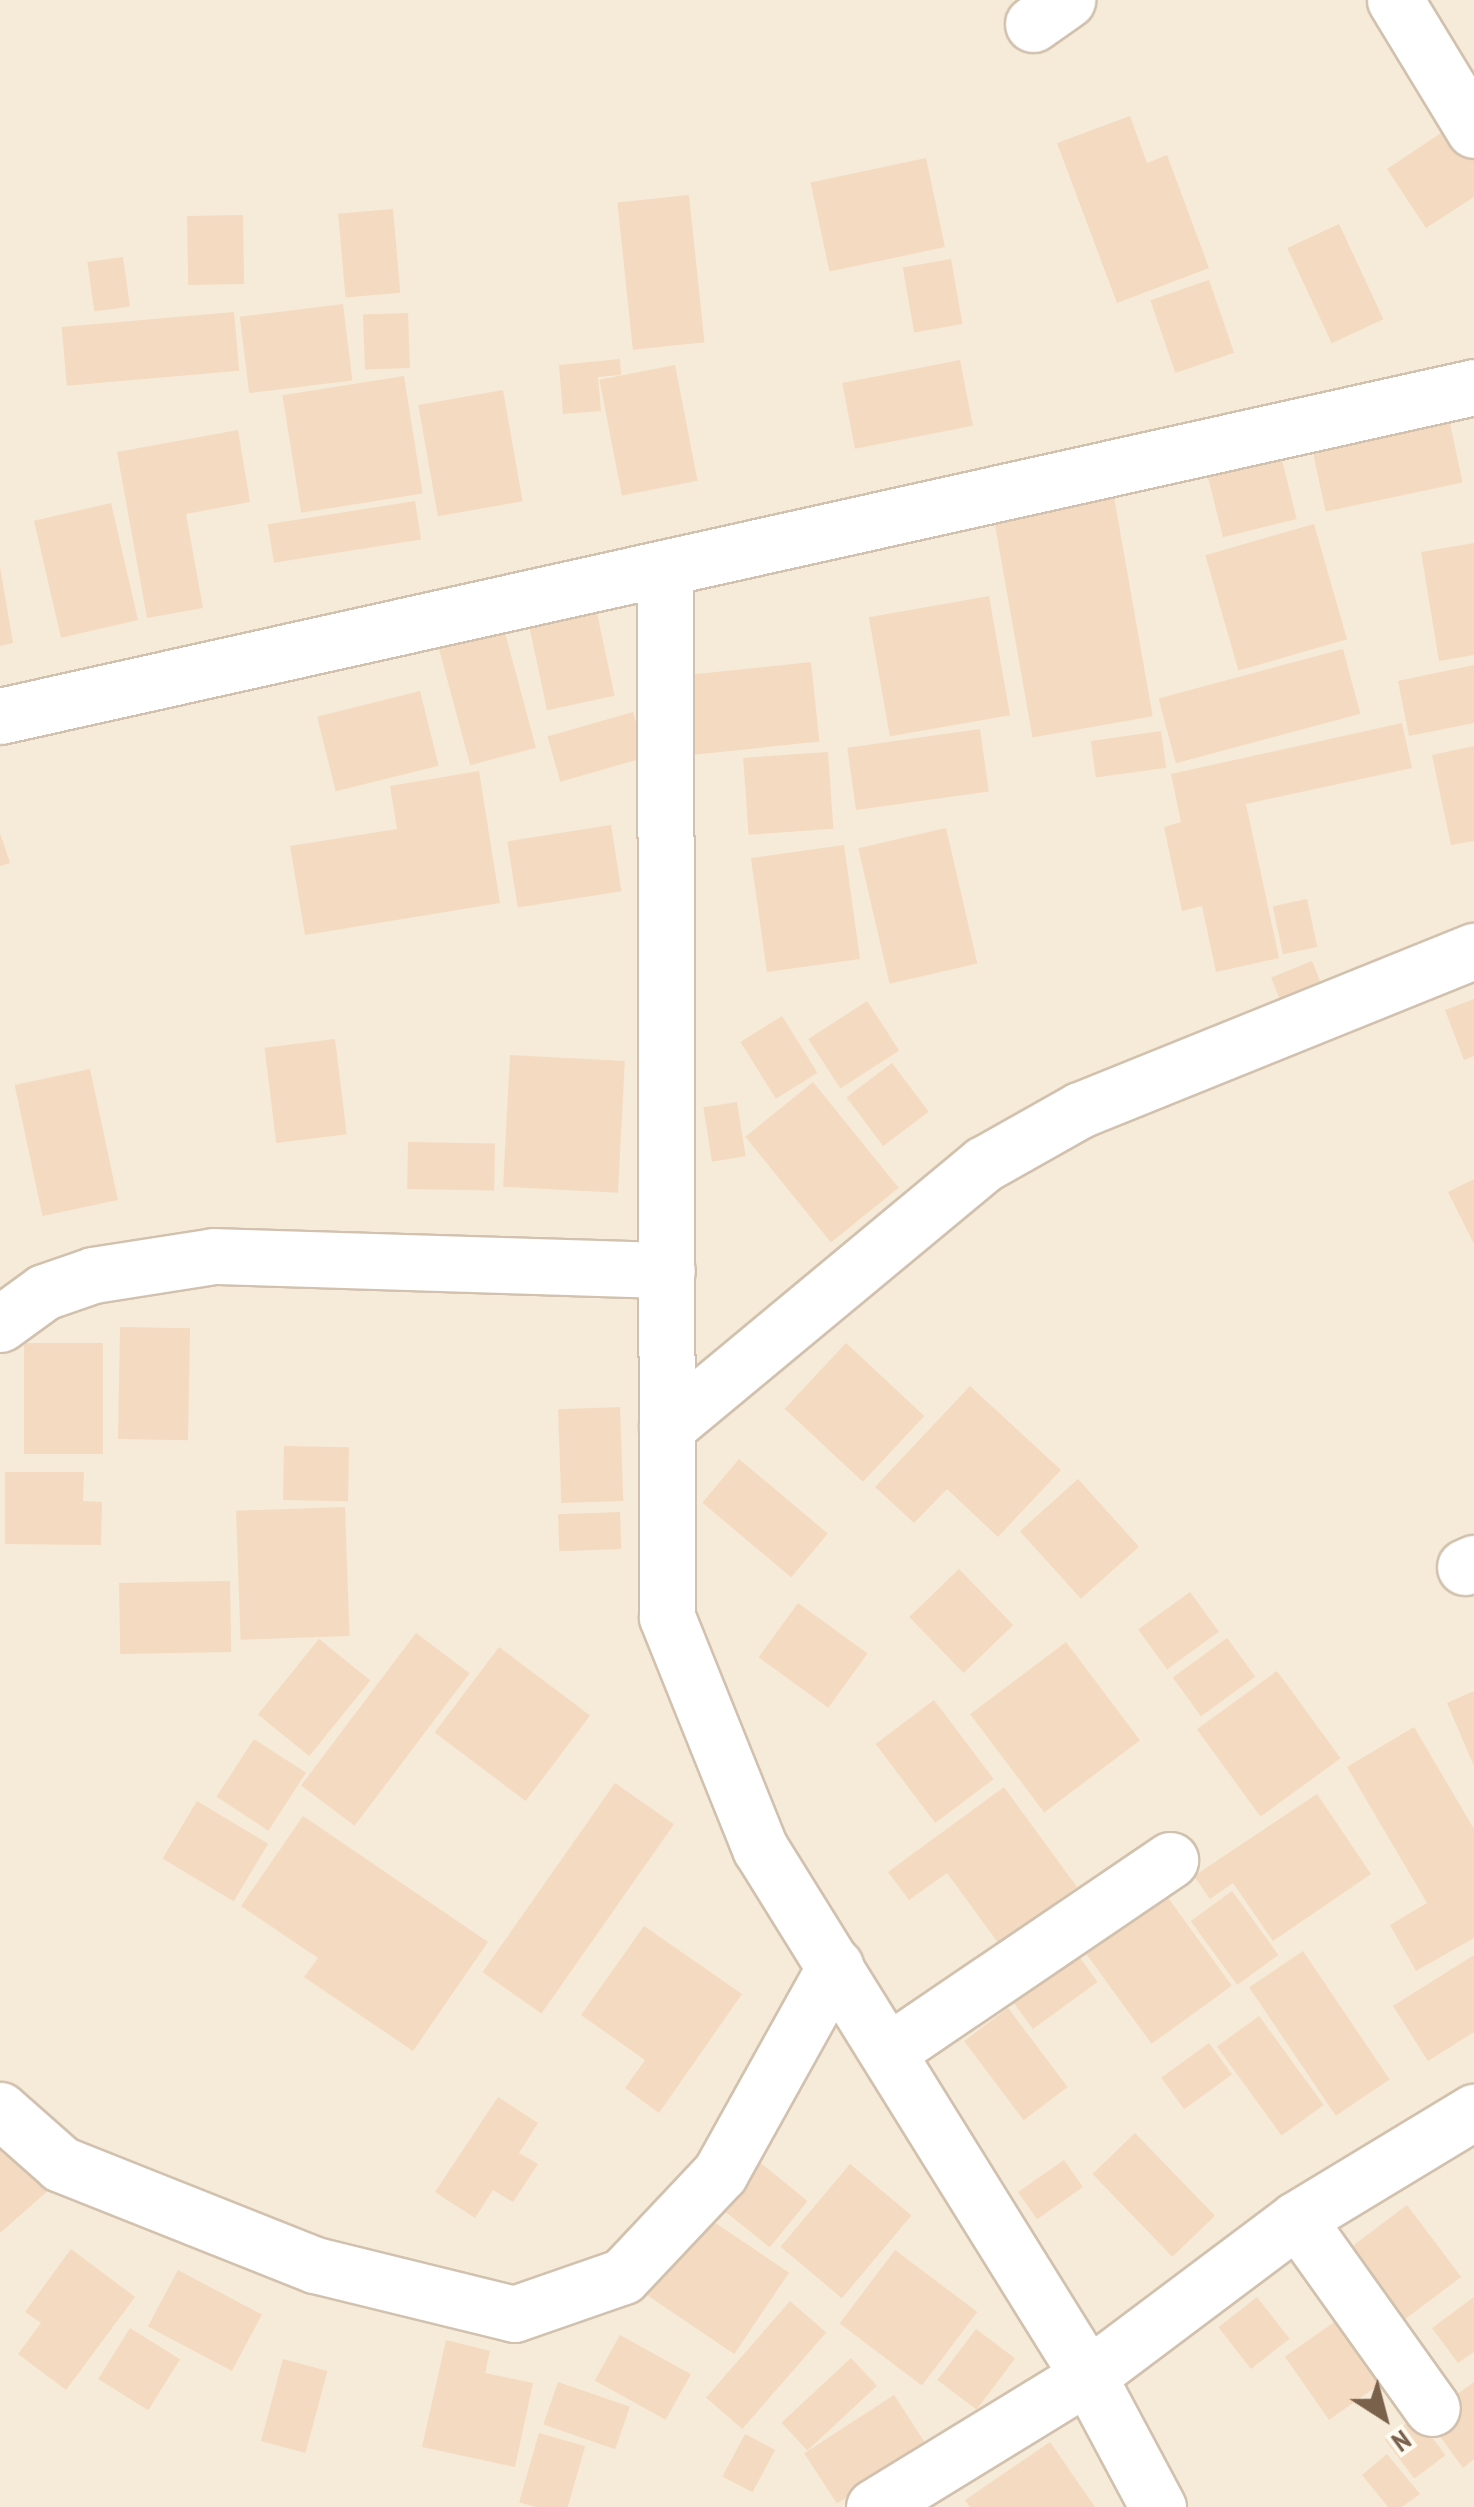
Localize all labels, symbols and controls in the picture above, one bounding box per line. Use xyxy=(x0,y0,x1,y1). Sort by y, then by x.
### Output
north arrow xyxy=(1334,2367,1434,2467)
text: N xyxy=(1385,2422,1419,2461)

